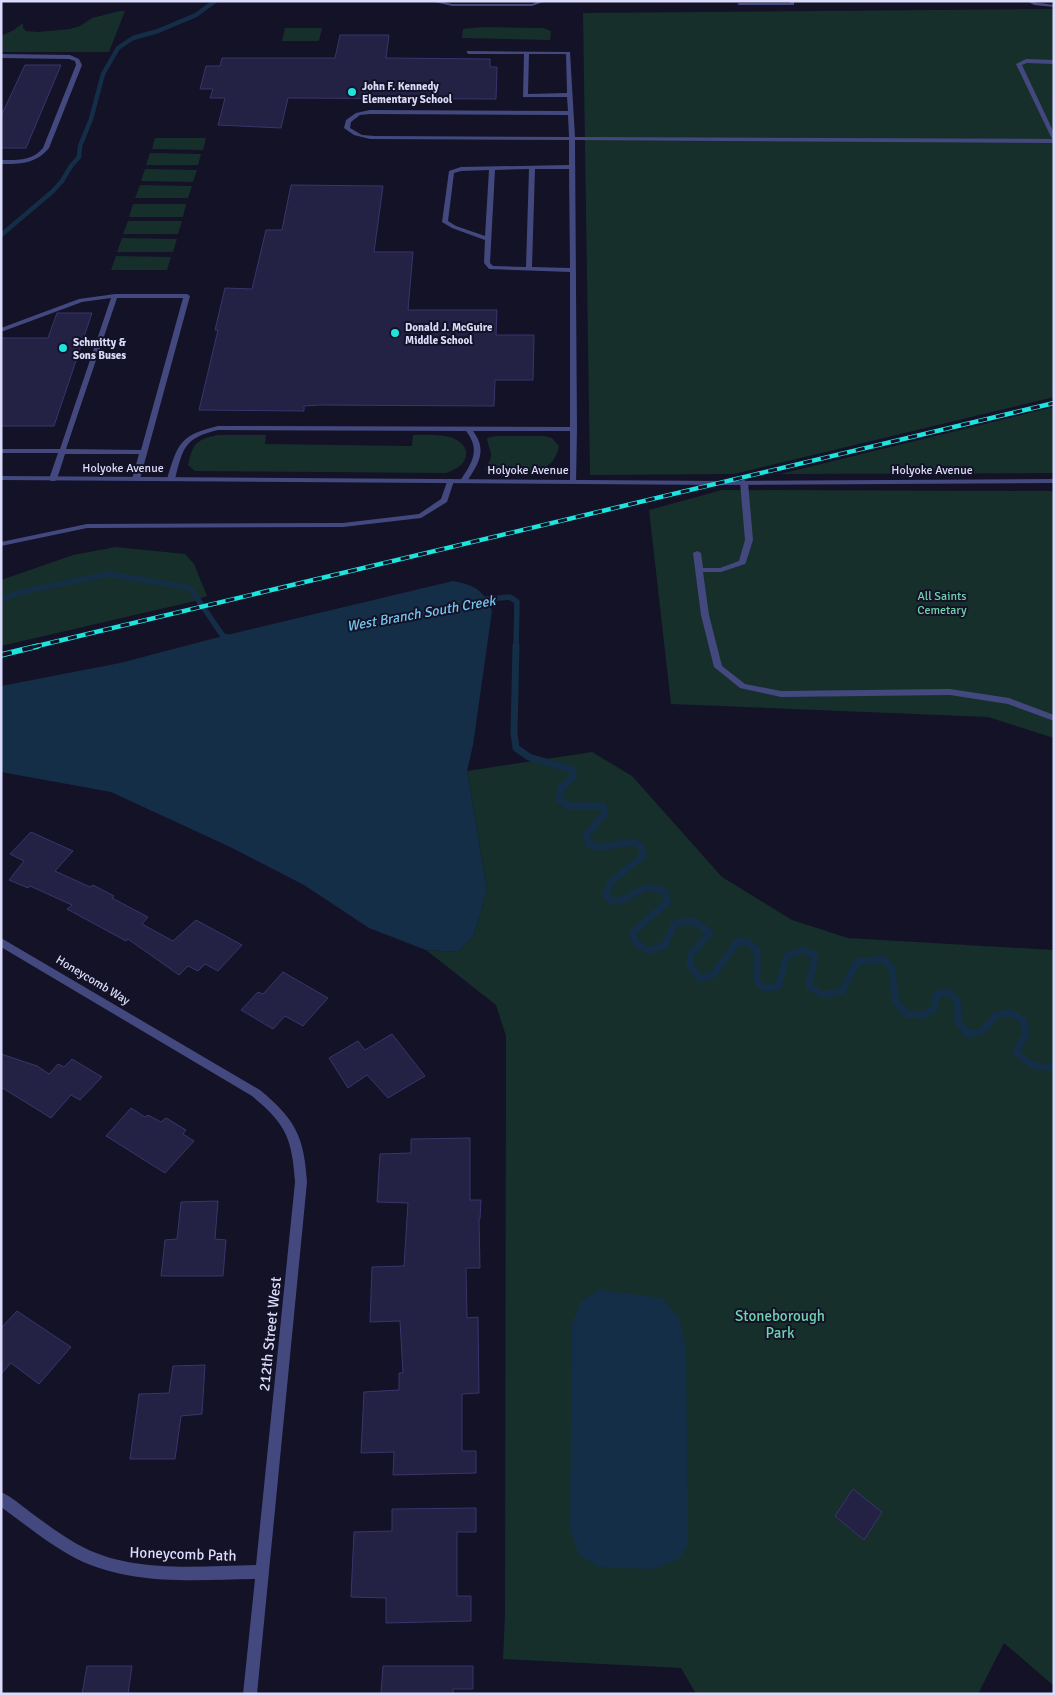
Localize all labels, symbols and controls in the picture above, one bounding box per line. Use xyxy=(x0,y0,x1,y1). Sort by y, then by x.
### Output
place label: John F. Kennedy Elementary School xyxy=(362,80,453,106)
marker: John F. Kennedy Elementary School xyxy=(346,86,358,98)
place label: Donald J. McGuire Middle School xyxy=(405,321,493,347)
marker: Donald J. McGuire Middle School xyxy=(389,327,401,339)
place label: Schmitty & Sons Buses xyxy=(73,336,127,362)
marker: Schmitty & Sons Buses xyxy=(57,342,69,354)
street label: Holyoke Avenue xyxy=(82,461,164,476)
street label: Holyoke Avenue xyxy=(487,463,569,478)
street label: Holyoke Avenue xyxy=(891,463,973,478)
park label: All Saints Cemetary xyxy=(917,589,967,618)
water label: West Branch South Creek xyxy=(345,592,499,635)
street label: Honeycomb Way xyxy=(53,952,133,1009)
street label: 212th Street West xyxy=(255,1276,285,1392)
park label: Stoneborough Park xyxy=(735,1307,825,1342)
street label: Honeycomb Path xyxy=(129,1543,237,1565)

